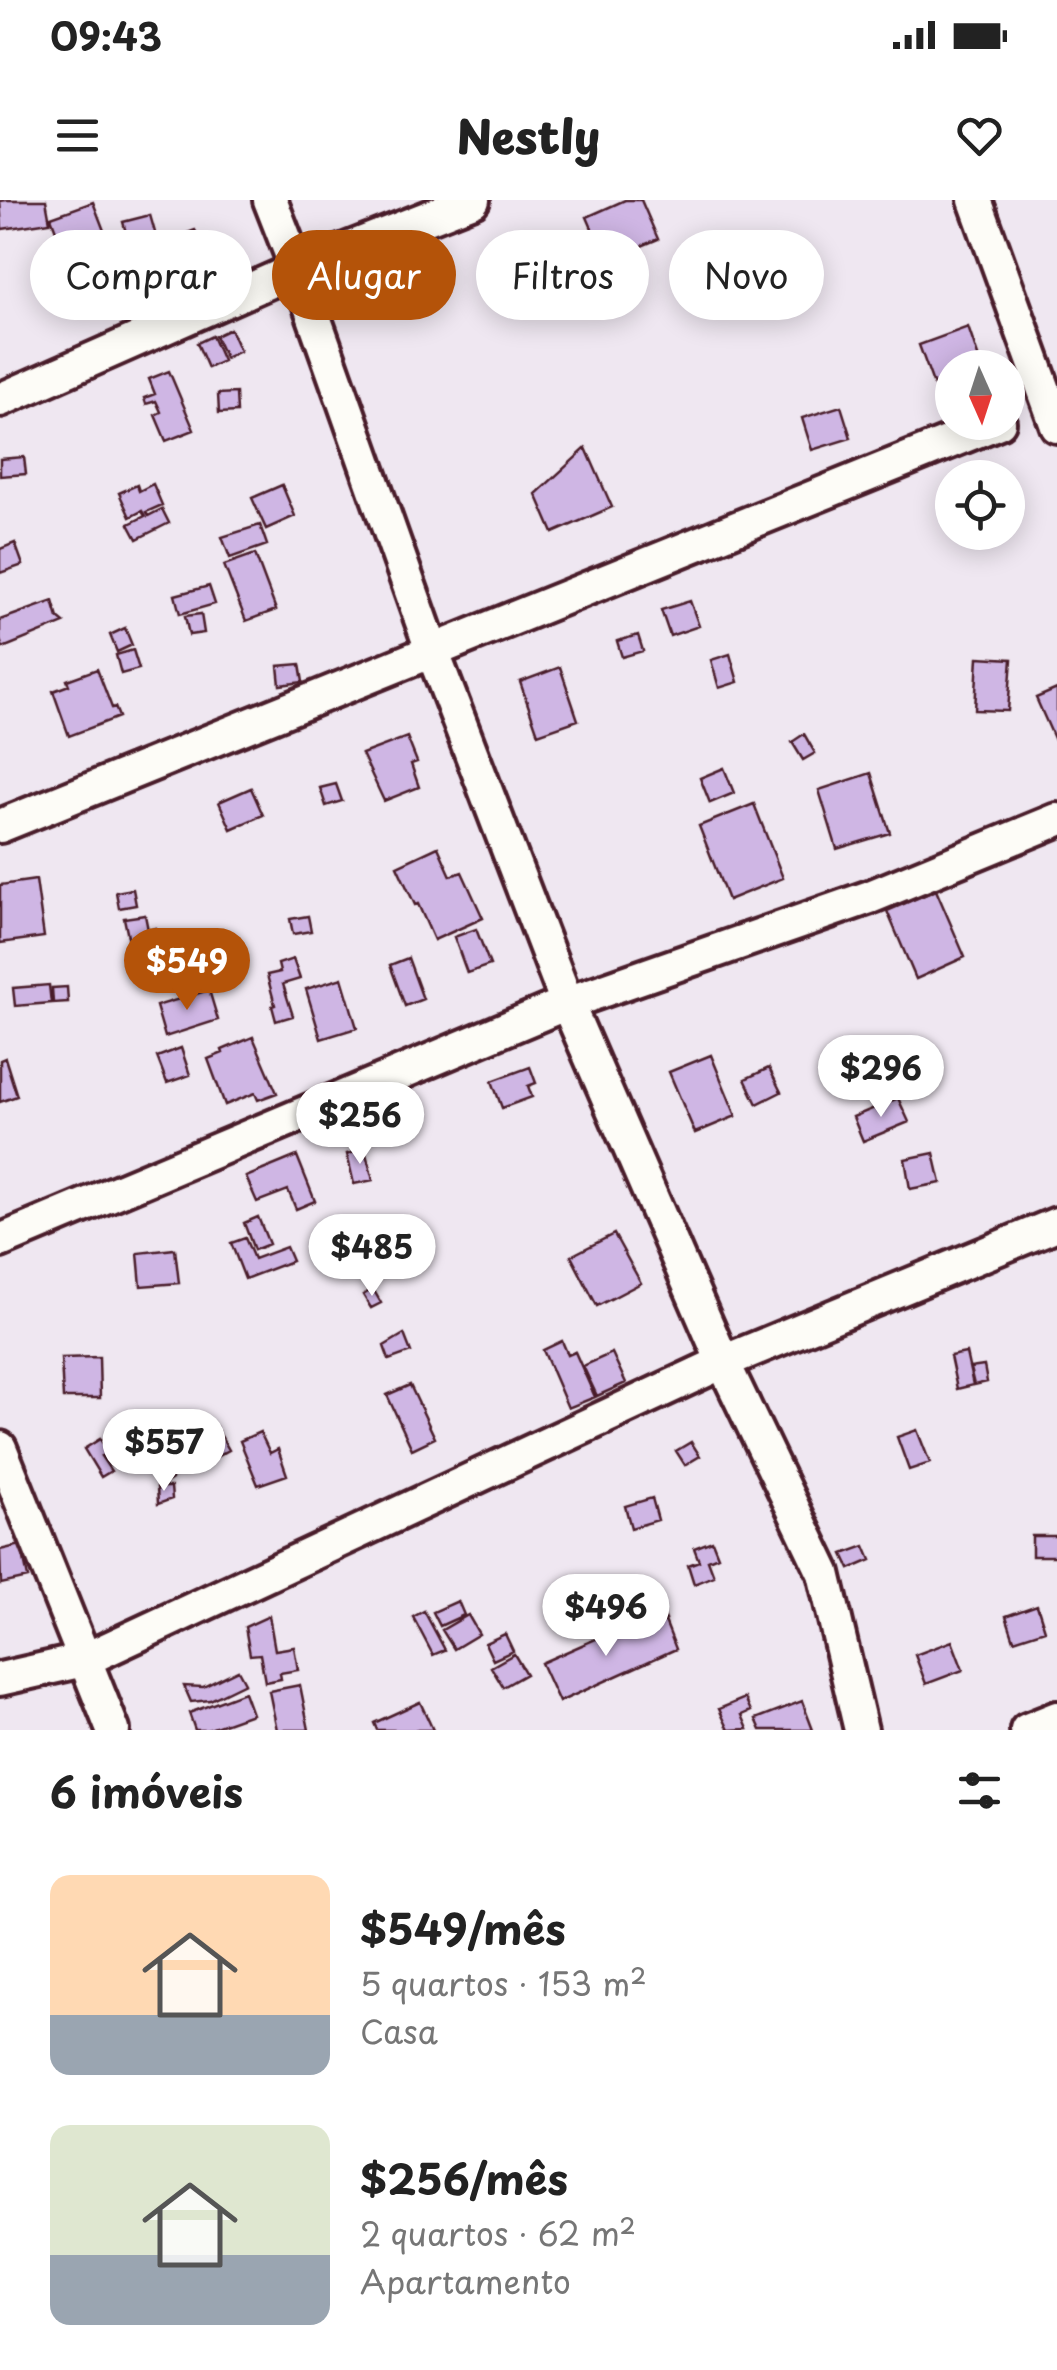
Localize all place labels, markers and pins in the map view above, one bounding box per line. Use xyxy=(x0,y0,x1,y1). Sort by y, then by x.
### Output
pin: $549 xyxy=(128,928,246,1013)
pin: $296 xyxy=(822,1035,940,1120)
pin: $256 xyxy=(301,1082,419,1167)
pin: $485 xyxy=(313,1214,431,1299)
pin: $557 xyxy=(105,1409,223,1494)
pin: $496 xyxy=(547,1574,665,1659)

